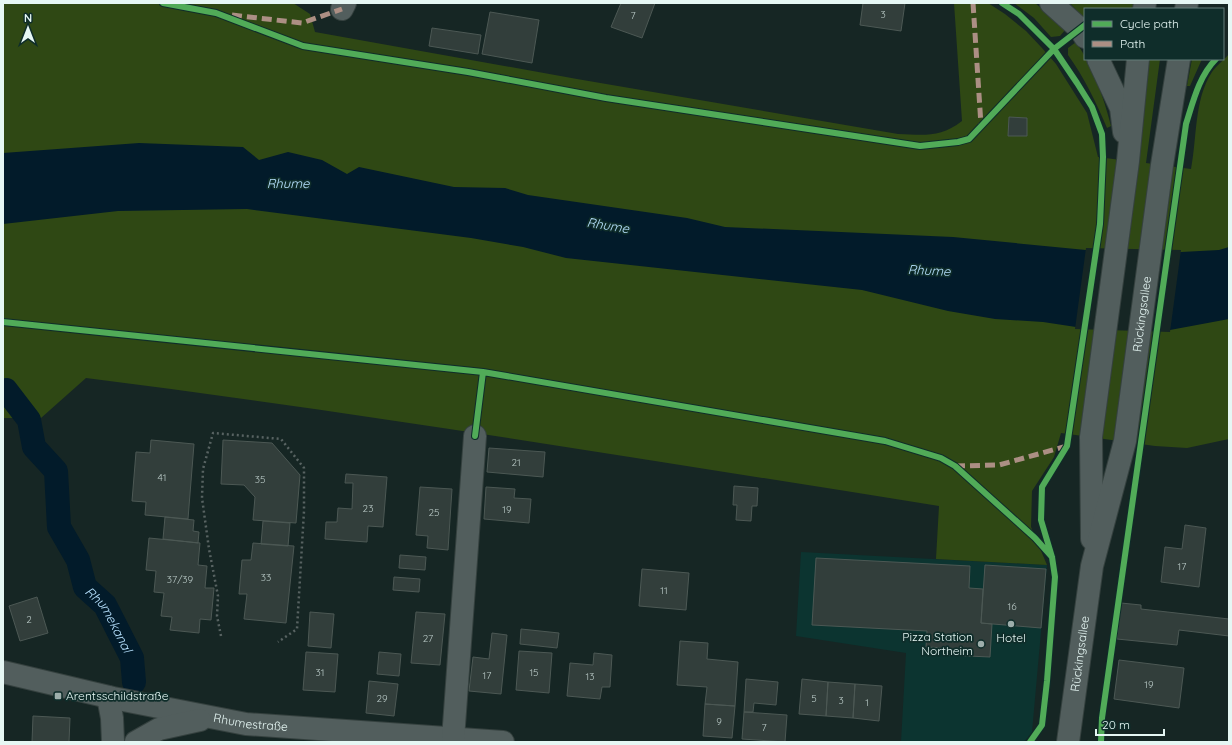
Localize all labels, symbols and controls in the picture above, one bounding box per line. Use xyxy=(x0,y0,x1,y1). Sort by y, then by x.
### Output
north arrow xyxy=(8,8,48,48)
house number: 3 xyxy=(880,8,886,21)
legend xyxy=(1084,8,1224,60)
house number: 7 xyxy=(630,9,636,22)
text: N xyxy=(24,11,32,25)
text: Cycle path xyxy=(1120,16,1179,31)
text: Path xyxy=(1120,36,1145,51)
water label: Rhume xyxy=(267,175,310,191)
water label: Rhume xyxy=(586,214,631,236)
water label: Rhume xyxy=(907,261,951,279)
street label: Rückingsallee xyxy=(1129,275,1154,353)
house number: 21 xyxy=(511,456,521,469)
house number: 41 xyxy=(158,471,166,484)
house number: 35 xyxy=(255,473,265,486)
house number: 23 xyxy=(363,502,373,515)
house number: 19 xyxy=(502,503,512,516)
house number: 25 xyxy=(429,506,440,519)
house number: 17 xyxy=(1178,560,1186,573)
house number: 33 xyxy=(261,571,271,584)
house number: 37/39 xyxy=(167,573,194,586)
water label: Rhumekanal xyxy=(82,583,137,657)
house number: 11 xyxy=(660,584,668,597)
house number: 16 xyxy=(1007,600,1017,613)
house number: 2 xyxy=(26,613,32,626)
street label: Rückingsallee xyxy=(1067,615,1092,693)
marker: Hotel xyxy=(1006,619,1016,629)
place label: Pizza Station Northeim xyxy=(902,629,973,658)
place label: Hotel xyxy=(996,630,1026,645)
house number: 27 xyxy=(423,632,433,645)
marker: Pizza Station Northeim xyxy=(976,639,986,649)
house number: 31 xyxy=(316,666,324,679)
house number: 15 xyxy=(529,666,539,679)
house number: 17 xyxy=(483,669,491,682)
house number: 13 xyxy=(586,670,594,683)
house number: 19 xyxy=(1144,678,1154,691)
place label: Arentsschildstraße xyxy=(66,688,169,703)
marker: Arentsschildstraße xyxy=(53,691,63,701)
house number: 29 xyxy=(376,692,388,705)
house number: 5 xyxy=(811,692,817,705)
house number: 3 xyxy=(838,694,844,707)
house number: 1 xyxy=(865,696,869,709)
street label: Rhumestraße xyxy=(212,710,289,734)
scale bar xyxy=(1096,711,1164,737)
house number: 9 xyxy=(716,715,722,728)
text: 20 m xyxy=(1102,717,1130,732)
house number: 7 xyxy=(761,721,767,734)

